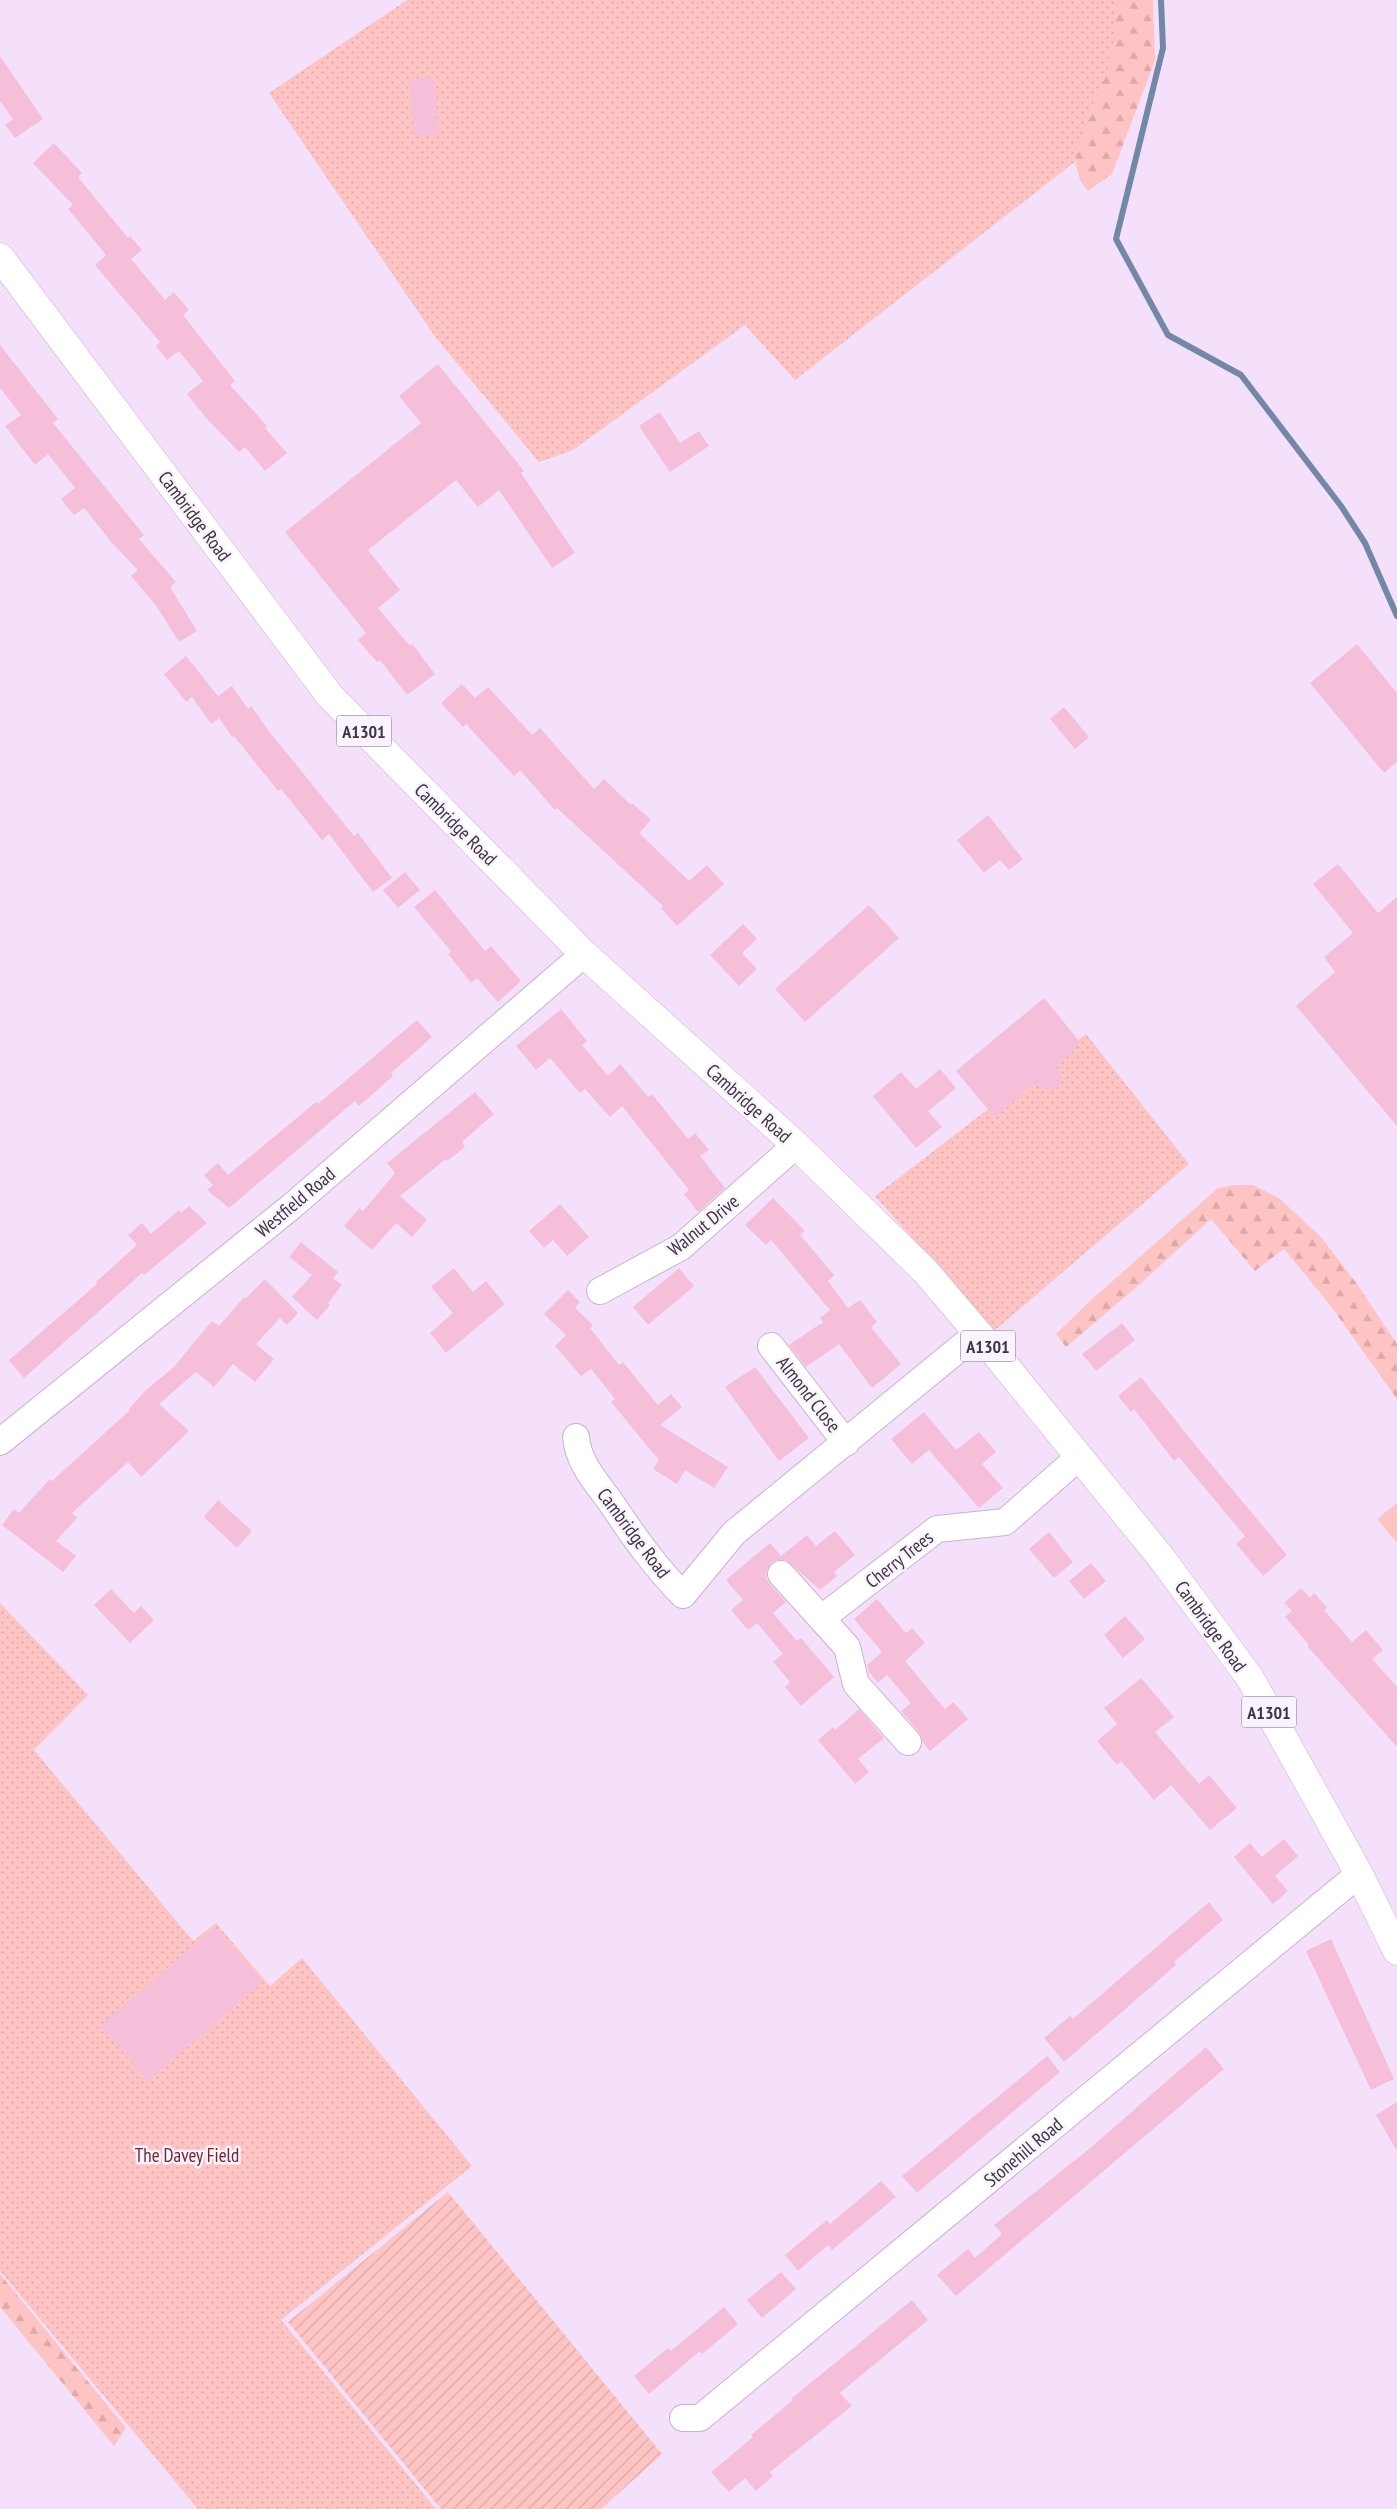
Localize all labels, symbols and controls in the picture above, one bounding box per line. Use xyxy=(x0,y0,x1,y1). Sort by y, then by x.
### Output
street label: Cambridge Road xyxy=(153,466,237,566)
road number: A1301 xyxy=(336,716,392,746)
street label: Cambridge Road xyxy=(410,778,502,870)
street label: Cambridge Road xyxy=(701,1058,797,1148)
street label: Westfield Road xyxy=(250,1162,340,1242)
street label: Walnut Drive xyxy=(663,1189,744,1261)
road number: A1301 xyxy=(960,1330,1016,1362)
street label: Almond Close xyxy=(772,1351,846,1437)
street label: Cambridge Road xyxy=(592,1483,676,1583)
street label: Cherry Trees xyxy=(860,1525,938,1593)
street label: Cambridge Road xyxy=(1170,1576,1252,1676)
road number: A1301 xyxy=(1242,1696,1296,1728)
street label: Stonehill Road xyxy=(979,2112,1067,2192)
park label: The Davey Field xyxy=(135,2143,239,2167)

